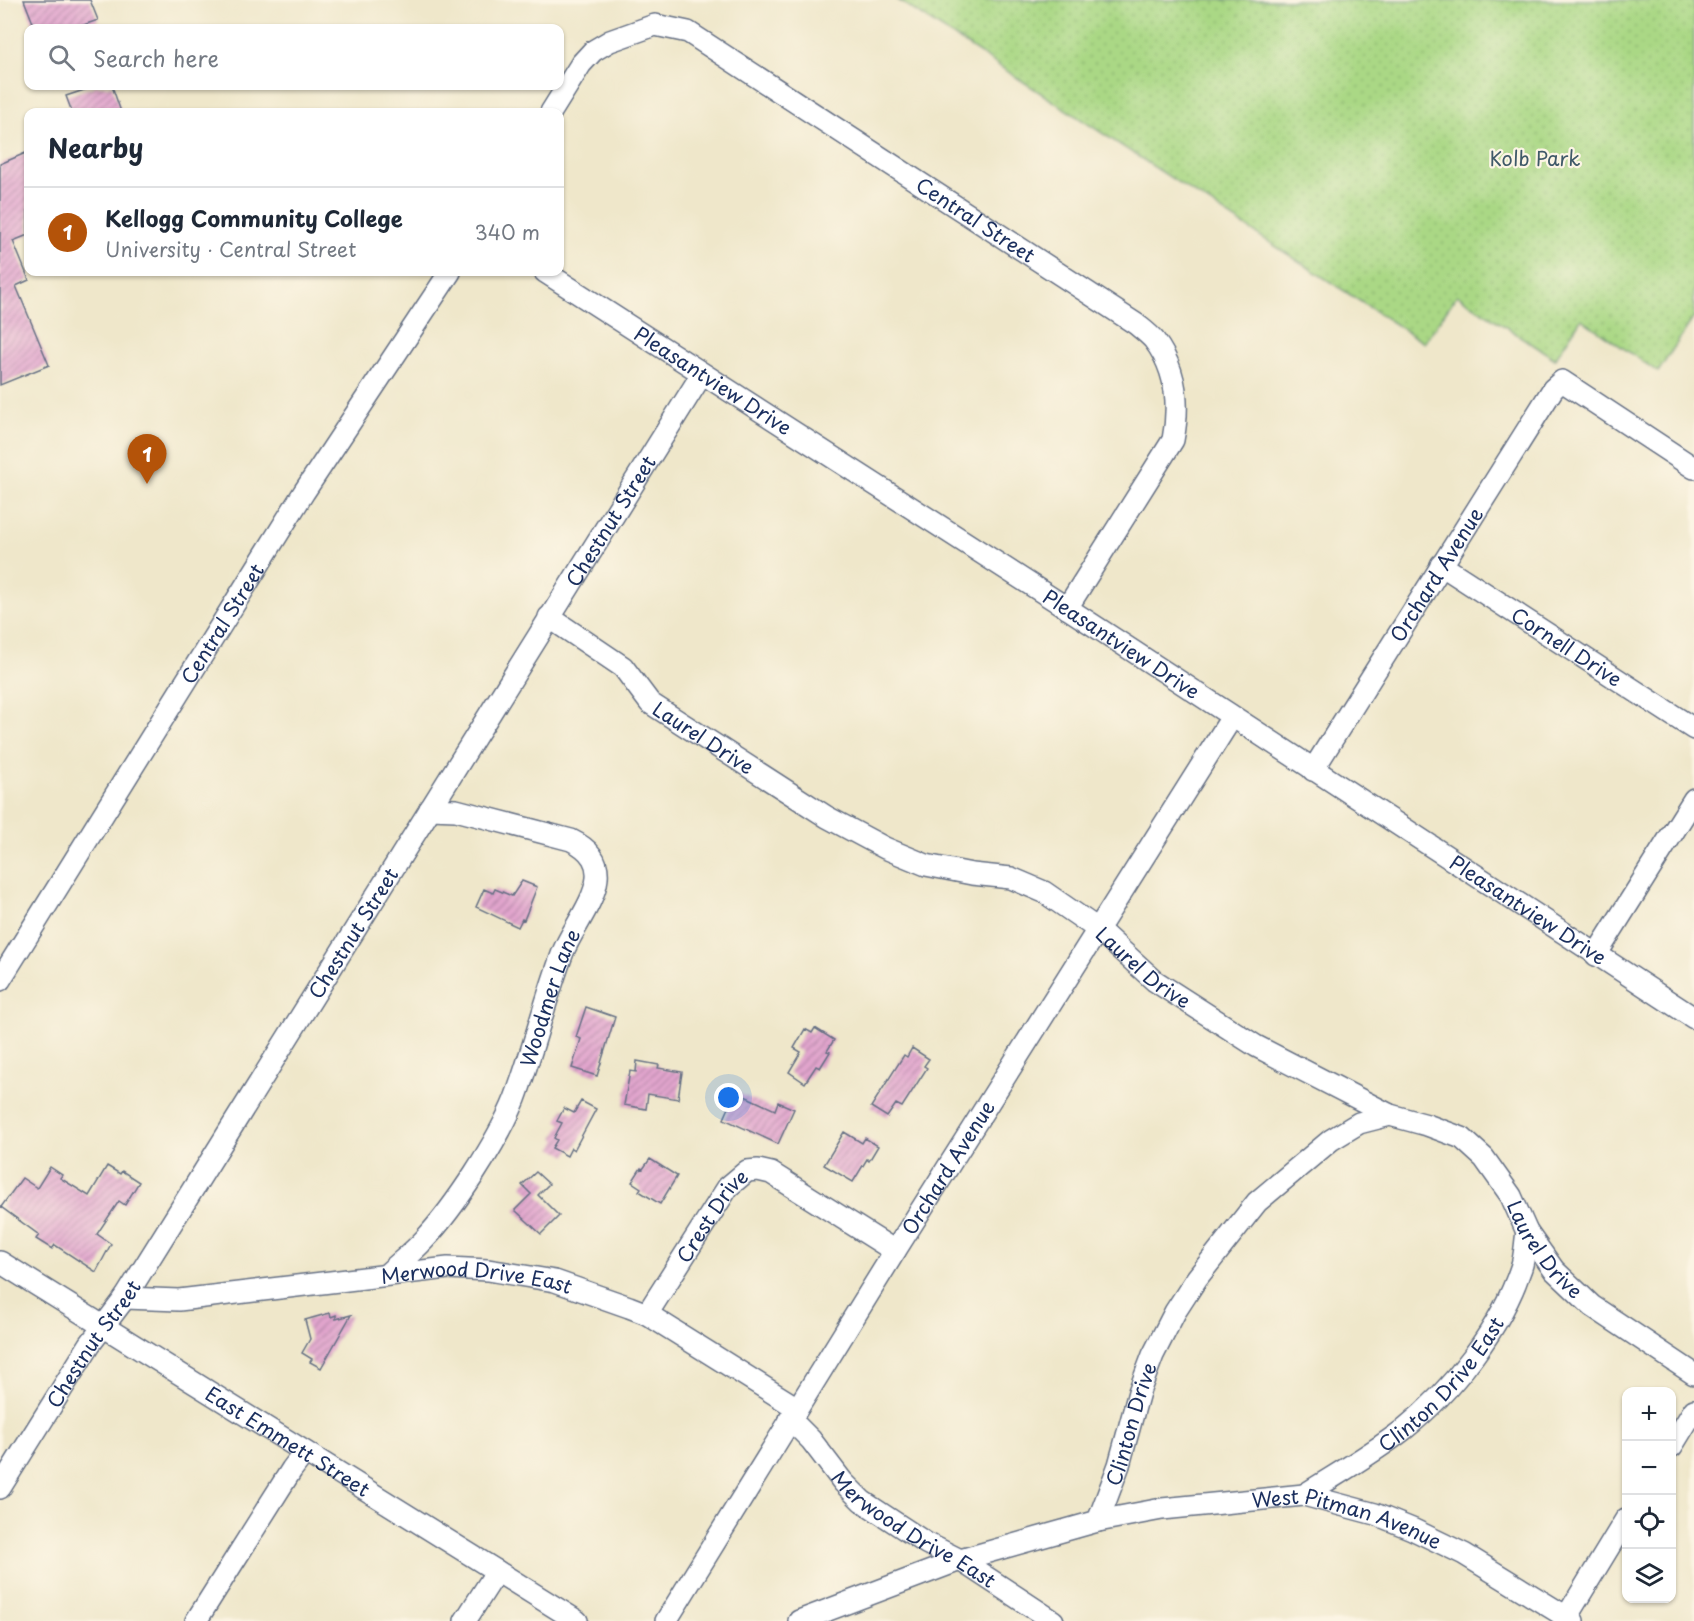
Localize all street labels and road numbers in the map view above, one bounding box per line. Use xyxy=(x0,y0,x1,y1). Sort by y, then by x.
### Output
street label: Central Street xyxy=(910,170,1041,270)
street label: Pleasantview Drive xyxy=(629,318,798,442)
street label: Chestnut Street xyxy=(558,449,663,592)
street label: Orchard Avenue xyxy=(1382,501,1490,648)
street label: Central Street xyxy=(173,557,271,690)
street label: Pleasantview Drive xyxy=(1037,581,1206,706)
street label: Cornell Drive xyxy=(1506,600,1628,694)
street label: Laurel Drive xyxy=(647,694,760,781)
street label: Pleasantview Drive xyxy=(1444,847,1613,972)
street label: Chestnut Street xyxy=(301,862,405,1004)
street label: Laurel Drive xyxy=(1089,919,1197,1015)
street label: Woodmer Lane xyxy=(512,923,587,1071)
street label: Orchard Avenue xyxy=(894,1094,1002,1241)
street label: Crest Drive xyxy=(669,1162,754,1268)
street label: Laurel Drive xyxy=(1500,1195,1590,1305)
street label: Merwood Drive East xyxy=(379,1253,577,1301)
street label: Chestnut Street xyxy=(39,1274,148,1414)
street label: Clinton Drive East xyxy=(1372,1311,1511,1459)
street label: Clinton Drive xyxy=(1098,1358,1164,1490)
street label: East Emmett Street xyxy=(200,1378,376,1504)
street label: Merwood Drive East xyxy=(824,1464,1002,1595)
street label: West Pitman Avenue xyxy=(1250,1480,1447,1556)

